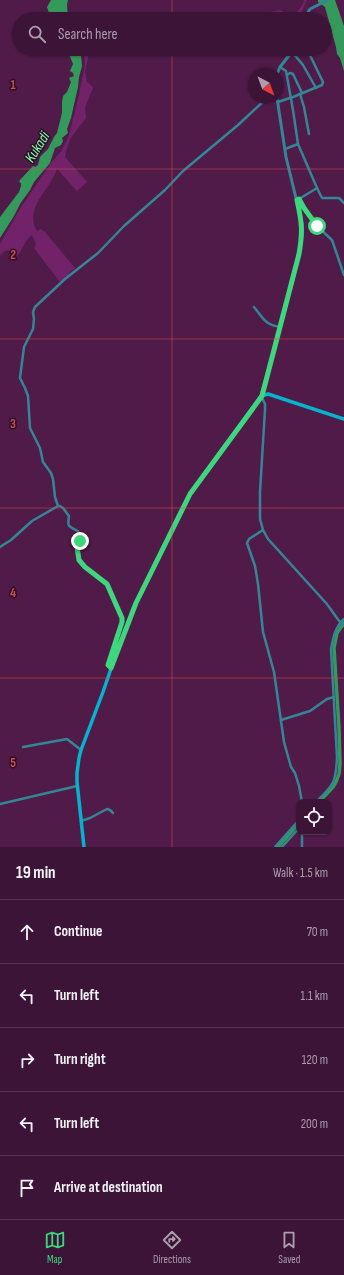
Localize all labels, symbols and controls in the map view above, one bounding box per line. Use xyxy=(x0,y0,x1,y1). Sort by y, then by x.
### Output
search box xyxy=(12,12,332,56)
icon: search xyxy=(26,23,48,45)
text: Search here xyxy=(58,25,118,44)
north arrow xyxy=(248,68,284,104)
text: 1 xyxy=(10,77,16,93)
water label: Kukadi xyxy=(21,127,55,166)
route start xyxy=(308,217,326,235)
text: 2 xyxy=(10,247,16,263)
text: 3 xyxy=(10,416,16,432)
route end xyxy=(71,532,89,550)
text: 4 xyxy=(10,585,16,601)
text: 5 xyxy=(10,755,16,771)
map controls xyxy=(296,799,332,835)
button: locate xyxy=(296,799,332,835)
text: 19 min xyxy=(16,863,56,883)
text: Walk · 1.5 km xyxy=(273,865,328,881)
icon: ahead xyxy=(16,921,38,943)
text: Continue xyxy=(54,922,103,941)
text: 70 m xyxy=(307,924,328,940)
icon: left xyxy=(16,985,38,1007)
text: Turn left xyxy=(54,986,99,1005)
text: 1.1 km xyxy=(301,988,328,1004)
icon: right xyxy=(16,1049,38,1071)
text: Turn right xyxy=(54,1050,106,1069)
text: 120 m xyxy=(302,1052,328,1068)
icon: left xyxy=(16,1113,38,1135)
text: Turn left xyxy=(54,1114,99,1133)
text: 200 m xyxy=(301,1116,328,1132)
icon: arrive xyxy=(16,1177,38,1199)
text: Arrive at destination xyxy=(54,1178,163,1197)
tab: Map xyxy=(44,1229,66,1266)
tab: Directions xyxy=(153,1229,191,1266)
tab: Saved xyxy=(278,1229,300,1266)

